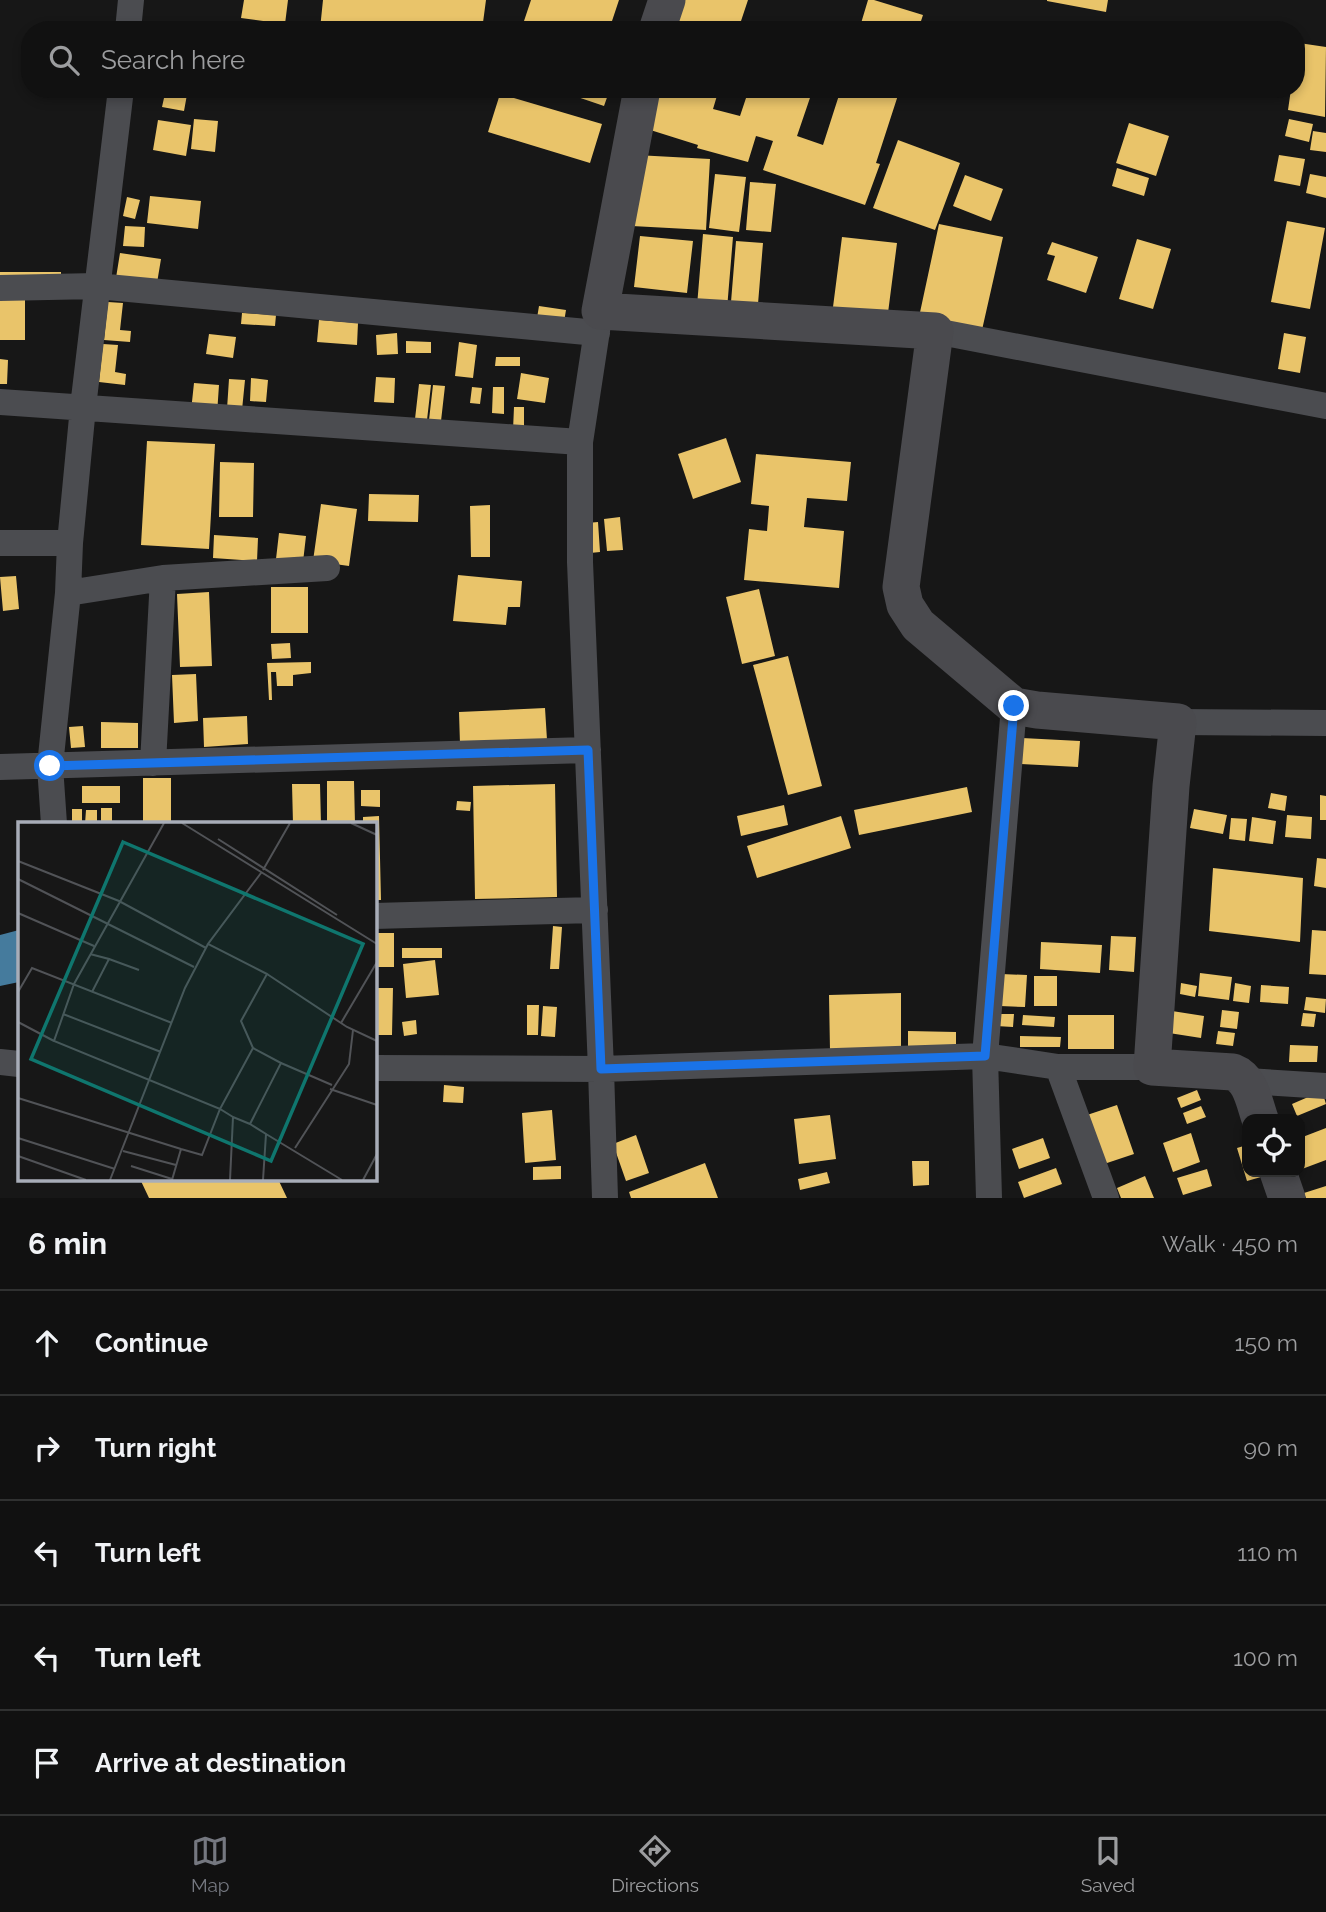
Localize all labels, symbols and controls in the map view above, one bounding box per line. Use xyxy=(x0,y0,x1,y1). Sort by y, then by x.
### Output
search box xyxy=(21,21,1305,98)
icon: search xyxy=(45,41,83,79)
text: Search here xyxy=(101,45,245,75)
route end xyxy=(998,690,1029,721)
route start xyxy=(34,750,65,781)
inset map xyxy=(18,822,376,1181)
map controls xyxy=(1242,1114,1305,1177)
button: locate xyxy=(1242,1114,1305,1177)
text: 6 min xyxy=(28,1226,107,1261)
text: Walk · 450 m xyxy=(1162,1230,1298,1257)
icon: ahead xyxy=(28,1324,66,1362)
text: Continue xyxy=(95,1328,208,1358)
text: 150 m xyxy=(1235,1329,1298,1356)
icon: right xyxy=(28,1429,66,1467)
text: Turn right xyxy=(95,1433,216,1463)
text: 90 m xyxy=(1243,1434,1298,1461)
icon: left xyxy=(28,1534,66,1572)
text: Turn left xyxy=(95,1538,201,1568)
text: 110 m xyxy=(1237,1539,1298,1566)
icon: left xyxy=(28,1639,66,1677)
text: Turn left xyxy=(95,1643,201,1673)
text: 100 m xyxy=(1233,1644,1298,1671)
icon: arrive xyxy=(28,1744,66,1782)
text: Arrive at destination xyxy=(95,1748,346,1778)
tab: Map xyxy=(191,1832,230,1896)
tab: Directions xyxy=(611,1832,699,1896)
tab: Saved xyxy=(1081,1832,1135,1896)

